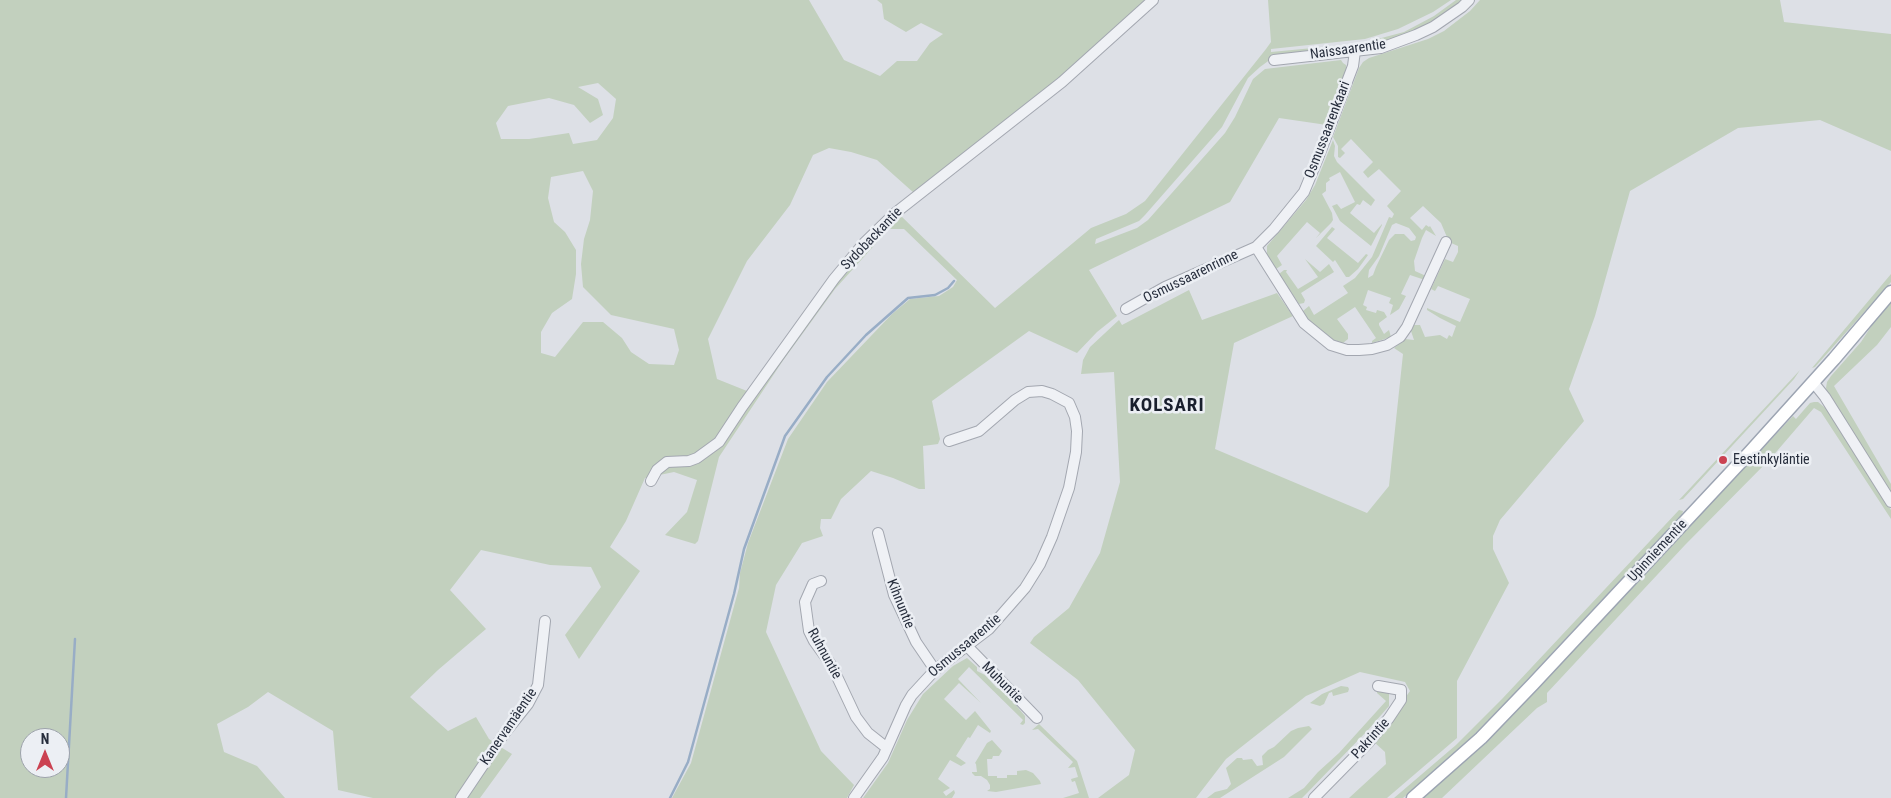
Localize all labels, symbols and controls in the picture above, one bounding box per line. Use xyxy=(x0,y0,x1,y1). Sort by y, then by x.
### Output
street label: Naissaarentie xyxy=(1309,36,1387,64)
street label: Osmussaarenkaari xyxy=(1302,79,1354,181)
street label: Sydobackantie xyxy=(838,204,906,274)
street label: Osmussaarenrinne xyxy=(1141,247,1241,307)
district label: KOLSARI xyxy=(1129,395,1205,417)
place label: Eestinkyläntie xyxy=(1733,452,1810,468)
marker: Eestinkyläntie xyxy=(1717,454,1729,466)
street label: Upinniementie xyxy=(1625,516,1691,586)
street label: Kihnuntie xyxy=(882,577,918,631)
street label: Osmussaarentie xyxy=(925,611,1005,681)
street label: Ruhnuntie xyxy=(803,626,845,682)
street label: Muhuntie xyxy=(978,659,1026,707)
street label: Kanervamäentie xyxy=(477,685,541,769)
street label: Pakrintie xyxy=(1348,715,1394,763)
north arrow xyxy=(20,728,70,778)
text: N xyxy=(41,731,49,747)

